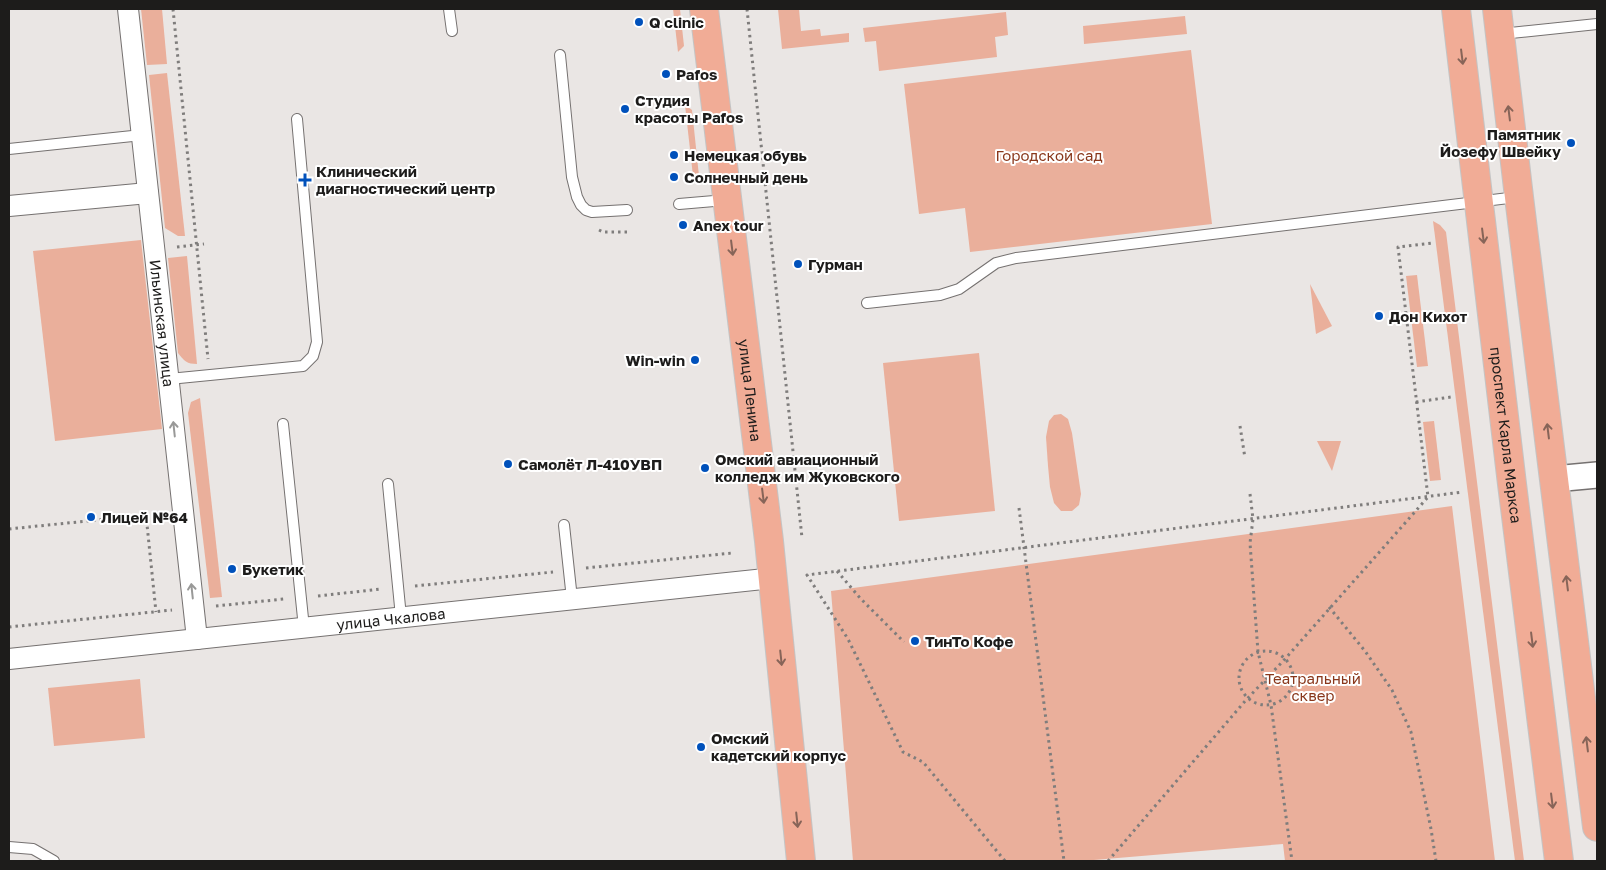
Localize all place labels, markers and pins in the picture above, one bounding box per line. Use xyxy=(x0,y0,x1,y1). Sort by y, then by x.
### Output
place label: Q clinic xyxy=(649,13,704,31)
marker: Q clinic xyxy=(633,16,645,28)
place label: Pafos xyxy=(676,65,717,83)
marker: Pafos xyxy=(660,68,672,80)
place label: Студия красоты Pafos xyxy=(635,91,743,126)
marker: Студия красоты Pafos xyxy=(619,103,631,115)
place label: Памятник Йозефу Швейку xyxy=(1440,125,1561,160)
marker: Памятник Йозефу Швейку xyxy=(1565,137,1577,149)
place label: Немецкая обувь xyxy=(684,146,807,164)
marker: Немецкая обувь xyxy=(668,149,680,161)
place label: Клинический диагностический центр xyxy=(316,162,495,197)
place label: Солнечный день xyxy=(684,168,808,186)
marker: Солнечный день xyxy=(668,171,680,183)
marker: Клинический диагностический центр xyxy=(298,173,312,187)
place label: Anex tour xyxy=(693,216,764,234)
marker: Anex tour xyxy=(677,219,689,231)
place label: Гурман xyxy=(808,255,863,273)
marker: Гурман xyxy=(792,258,804,270)
place label: Дон Кихот xyxy=(1389,307,1468,325)
marker: Дон Кихот xyxy=(1373,310,1385,322)
place label: Win-win xyxy=(626,351,685,369)
marker: Win-win xyxy=(689,354,701,366)
place label: Омский авиационный колледж им Жуковского xyxy=(715,450,900,485)
place label: Самолёт Л-410УВП xyxy=(518,455,662,473)
marker: Самолёт Л-410УВП xyxy=(502,458,514,470)
marker: Омский авиационный колледж им Жуковского xyxy=(699,462,711,474)
place label: Лицей №64 xyxy=(101,508,188,526)
marker: Лицей №64 xyxy=(85,511,97,523)
place label: Букетик xyxy=(242,560,304,578)
marker: Букетик xyxy=(226,563,238,575)
place label: ТинТо Кофе xyxy=(925,632,1013,650)
marker: ТинТо Кофе xyxy=(909,635,921,647)
place label: Омский кадетский корпус xyxy=(711,729,847,764)
marker: Омский кадетский корпус xyxy=(695,741,707,753)

